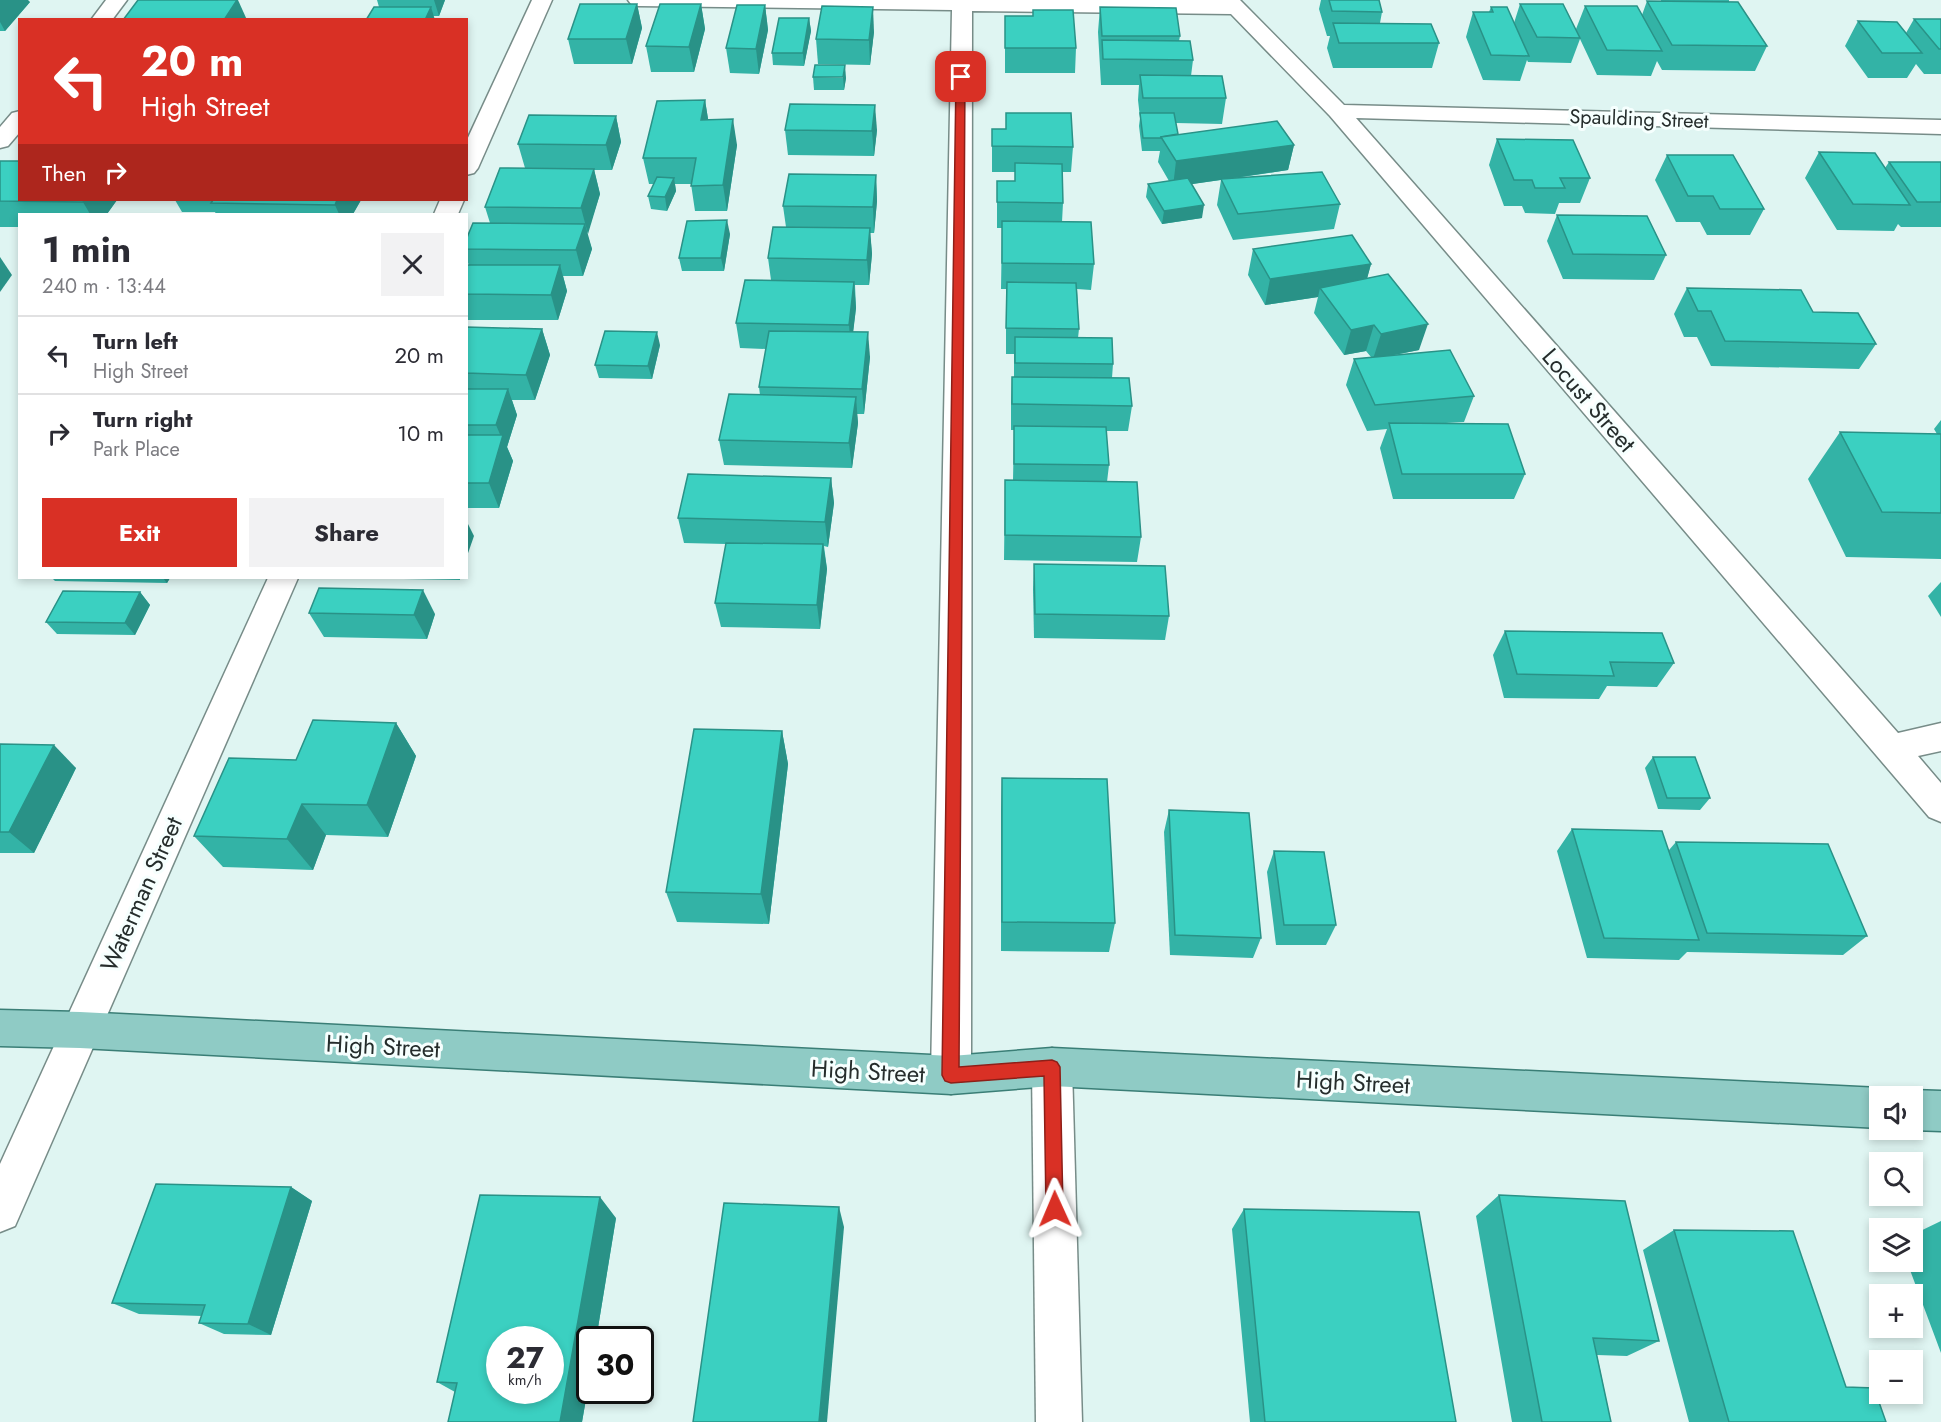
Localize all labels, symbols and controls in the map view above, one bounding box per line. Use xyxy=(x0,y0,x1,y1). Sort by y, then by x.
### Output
text: 20 m xyxy=(141,31,243,92)
icon: left xyxy=(42,42,120,120)
pin xyxy=(935,51,986,102)
icon: arrive xyxy=(944,60,977,93)
text: High Street xyxy=(141,87,269,126)
street label: Spaulding Street xyxy=(1569,102,1709,136)
icon: right xyxy=(99,156,132,189)
text: Then xyxy=(42,157,87,189)
text: 1 min xyxy=(42,223,131,275)
button: close xyxy=(381,233,444,296)
text: 240 m · 13:44 xyxy=(42,272,166,301)
text: Turn left xyxy=(93,325,178,357)
icon: left xyxy=(42,339,75,372)
text: 20 m xyxy=(395,339,444,371)
street label: Locust Street xyxy=(1534,340,1644,460)
text: High Street xyxy=(93,357,188,386)
text: Turn right xyxy=(93,403,193,435)
icon: right xyxy=(42,417,75,450)
text: 10 m xyxy=(397,417,444,449)
text: Park Place xyxy=(93,435,180,464)
button: Exit xyxy=(42,498,237,567)
button: Share xyxy=(249,498,444,567)
street label: Waterman Street xyxy=(91,811,191,977)
street label: High Street xyxy=(325,1026,441,1066)
street label: High Street xyxy=(810,1051,926,1091)
street label: High Street xyxy=(1295,1062,1411,1102)
map controls xyxy=(1869,1086,1923,1404)
button: sound xyxy=(1869,1086,1923,1140)
button: search xyxy=(1869,1152,1923,1206)
position arrow xyxy=(1023,1177,1087,1241)
button: layers xyxy=(1869,1218,1923,1272)
button: + xyxy=(1869,1284,1923,1338)
speed limit sign: 30 xyxy=(576,1326,654,1404)
text: 27 xyxy=(506,1336,544,1379)
button: − xyxy=(1869,1350,1923,1404)
text: km/h xyxy=(508,1369,542,1391)

